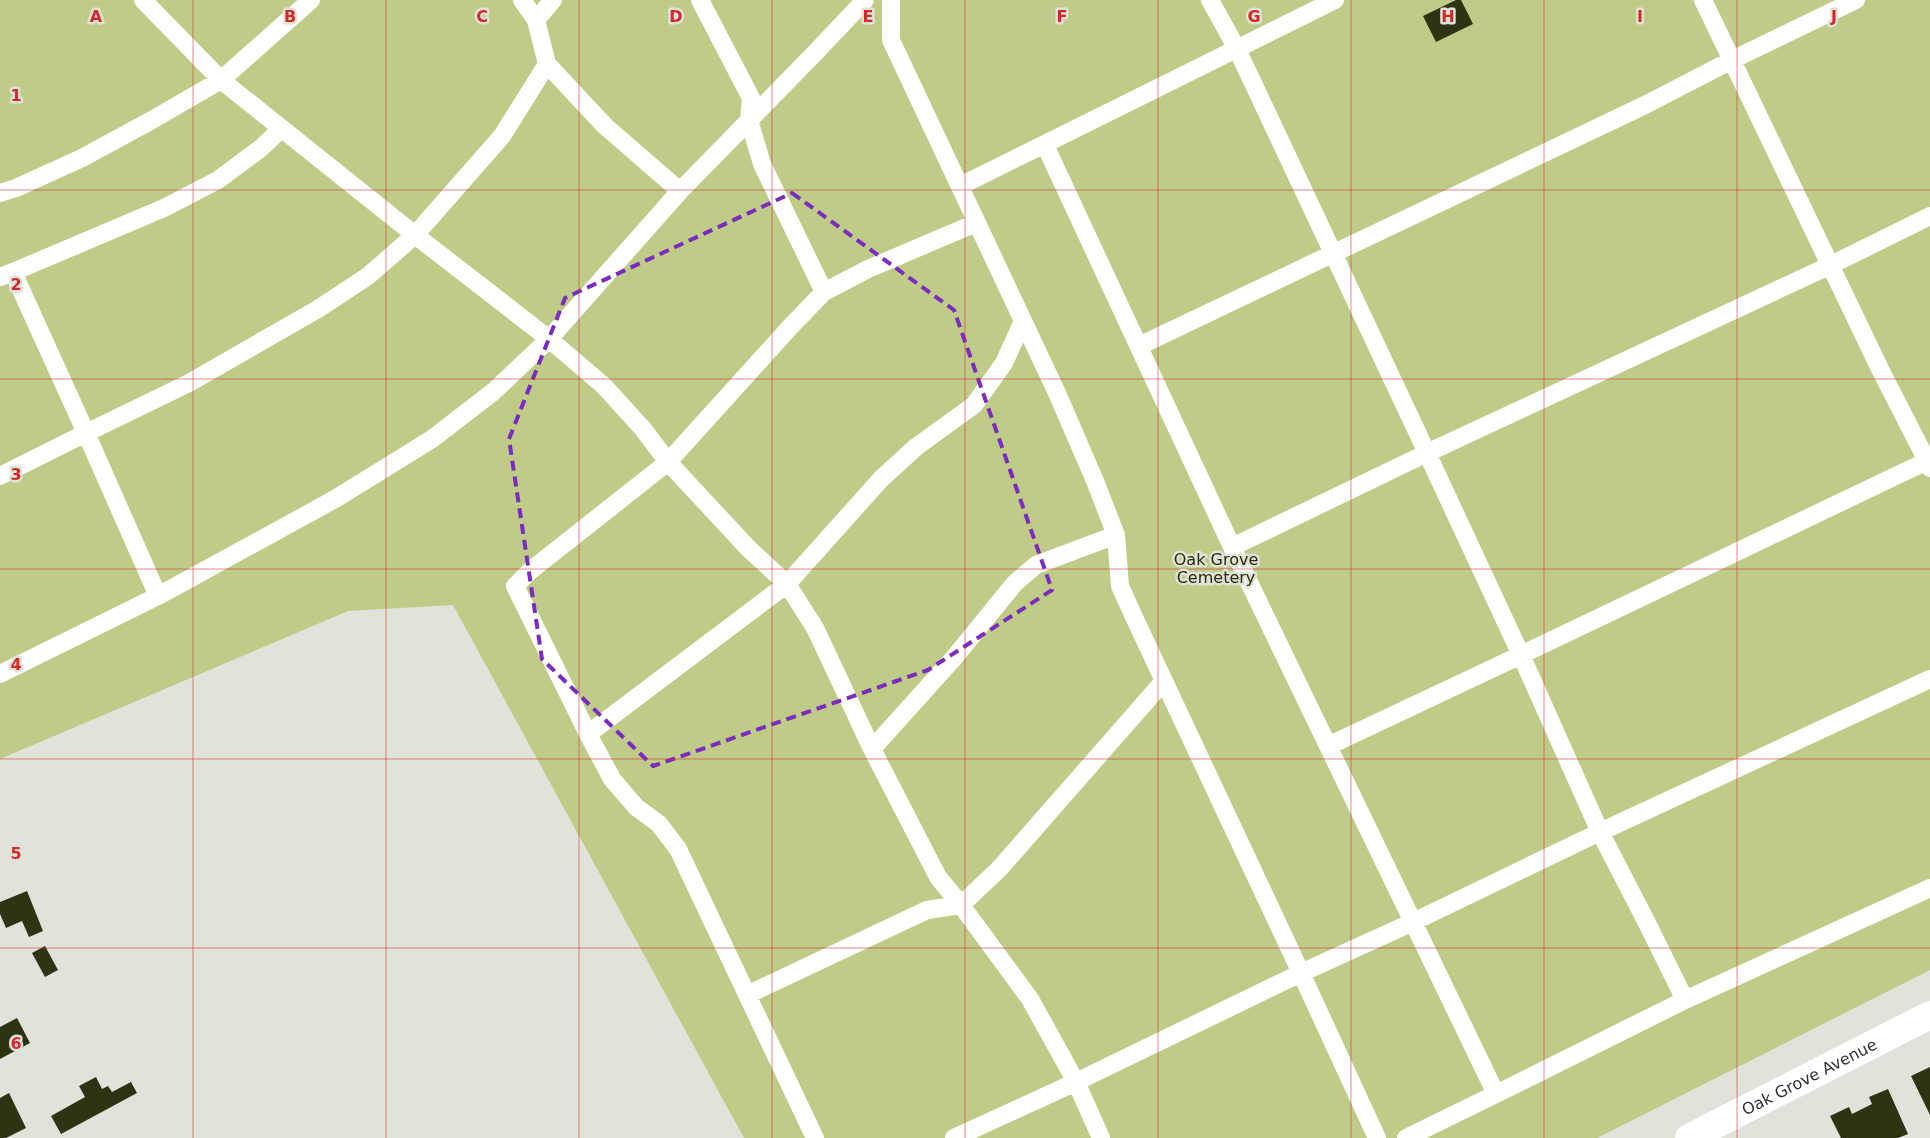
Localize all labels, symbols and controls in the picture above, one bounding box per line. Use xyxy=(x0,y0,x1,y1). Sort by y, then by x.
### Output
text: A xyxy=(90,7,103,26)
text: B xyxy=(284,7,296,26)
text: C xyxy=(476,7,488,26)
text: D xyxy=(669,7,683,26)
text: E xyxy=(863,7,873,26)
text: F xyxy=(1057,7,1067,26)
text: G xyxy=(1247,7,1261,26)
text: H xyxy=(1441,7,1455,26)
text: I xyxy=(1637,7,1643,26)
text: J xyxy=(1830,7,1837,26)
text: 1 xyxy=(10,86,22,105)
text: 2 xyxy=(10,275,22,294)
text: 3 xyxy=(10,465,22,484)
park label: Oak Grove Cemetery xyxy=(1174,550,1258,587)
text: 4 xyxy=(10,655,22,674)
text: 5 xyxy=(10,844,22,863)
text: 6 xyxy=(10,1034,22,1053)
street label: Oak Grove Avenue xyxy=(1739,1035,1880,1119)

